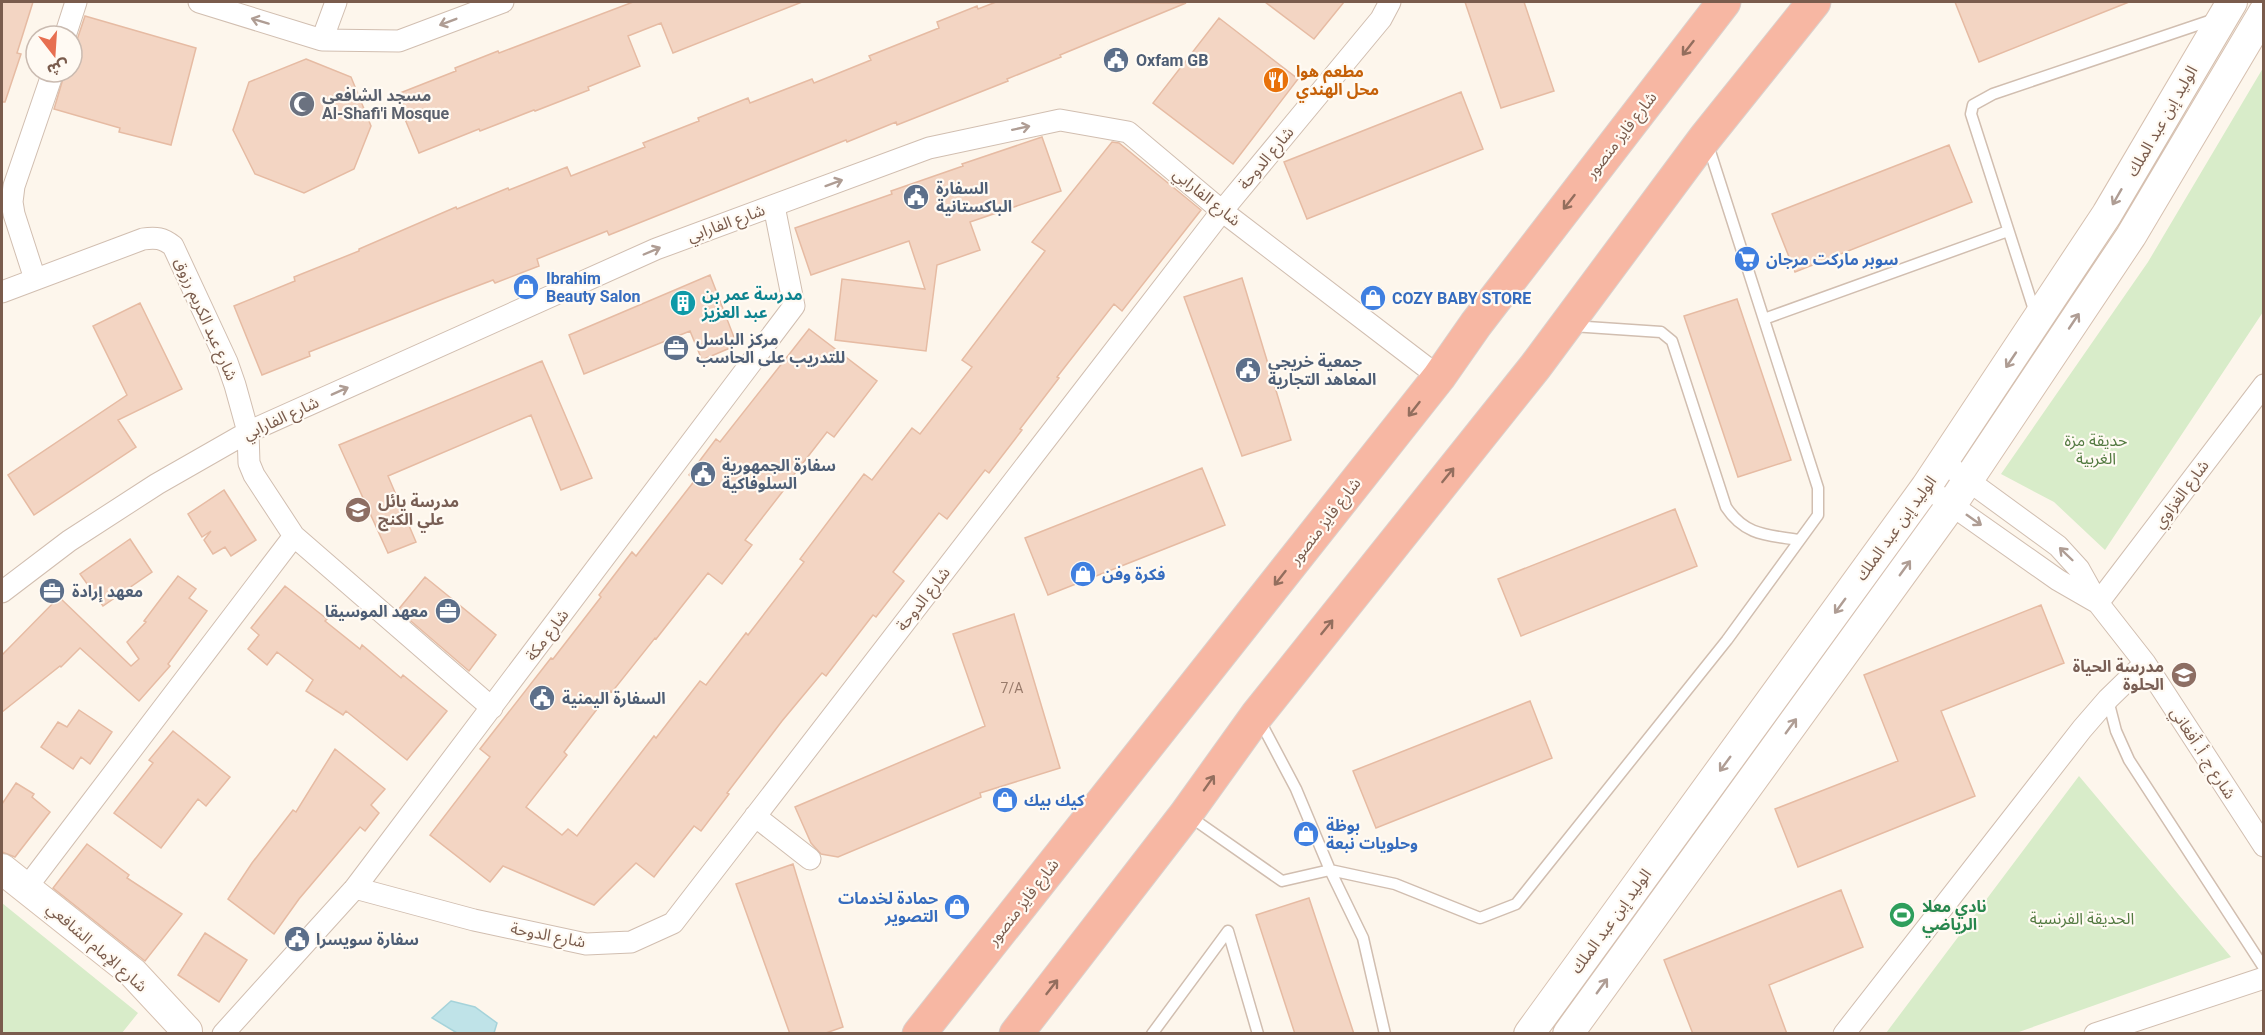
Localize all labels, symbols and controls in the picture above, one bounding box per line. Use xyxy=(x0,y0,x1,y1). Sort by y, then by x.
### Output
one-way arrow xyxy=(251,15,270,26)
one-way arrow xyxy=(439,18,458,29)
north arrow xyxy=(24,24,84,84)
one-way arrow xyxy=(1682,40,1695,56)
public building icon: Oxfam GB xyxy=(1101,45,1131,75)
place label: Oxfam GB xyxy=(1136,51,1208,70)
text: ش xyxy=(45,56,71,80)
place label: مطعم هوا محل الهندي xyxy=(1296,62,1379,102)
street label: الوليد إبن عبد الملك xyxy=(2123,62,2202,180)
restaurant icon: مطعم هوا محل الهندي xyxy=(1261,65,1291,95)
place label: مسجد الشافعي Al-Shafi'i Mosque xyxy=(322,86,449,123)
street label: شارع فايز منصور xyxy=(1581,88,1663,185)
mosque icon: مسجد الشافعي Al-Shafi'i Mosque xyxy=(287,89,317,119)
one-way arrow xyxy=(1011,122,1030,133)
street label: شارع الدوحة xyxy=(1234,123,1300,195)
street label: شارع الفارابي xyxy=(1168,164,1244,232)
one-way arrow xyxy=(825,177,843,188)
place label: السفارة الباكستانية xyxy=(936,179,1012,216)
public building icon: السفارة الباكستانية xyxy=(901,182,931,212)
one-way arrow xyxy=(2111,188,2123,205)
one-way arrow xyxy=(1563,194,1575,210)
street label: شارع الفارابي xyxy=(685,200,768,249)
supermarket icon: سوبر ماركت مرجان xyxy=(1732,244,1762,274)
one-way arrow xyxy=(642,245,660,256)
place label: سوبر ماركت مرجان xyxy=(1766,250,1899,269)
street label: شارع عبد الكريم رزوق xyxy=(168,255,242,384)
place label: Ibrahim Beauty Salon xyxy=(546,269,641,306)
shop icon: Ibrahim Beauty Salon xyxy=(511,272,541,302)
shop icon: COZY BABY STORE xyxy=(1358,283,1388,313)
place label: مدرسة عمر بن عبد العزيز xyxy=(701,285,803,322)
building icon: مدرسة عمر بن عبد العزيز xyxy=(668,288,698,318)
place label: COZY BABY STORE xyxy=(1392,289,1531,308)
one-way arrow xyxy=(2068,313,2080,330)
place label: مركز الباسل للتدريب على الحاسب xyxy=(696,330,845,367)
office icon: مركز الباسل للتدريب على الحاسب xyxy=(661,333,691,363)
one-way arrow xyxy=(2004,351,2017,368)
place label: جمعية خريجي المعاهد التجارية xyxy=(1268,352,1376,389)
public building icon: جمعية خريجي المعاهد التجارية xyxy=(1233,355,1263,385)
one-way arrow xyxy=(330,385,348,396)
street label: شارع الفارابي xyxy=(240,392,323,446)
one-way arrow xyxy=(1408,400,1421,416)
park label: حديقة مزة الغربية xyxy=(2065,431,2127,468)
place label: سفارة الجمهورية السلوفاكية xyxy=(722,456,836,493)
street label: شارع الغزاوي xyxy=(2149,456,2215,534)
public building icon: سفارة الجمهورية السلوفاكية xyxy=(688,459,718,489)
one-way arrow xyxy=(1442,467,1455,483)
street label: الوليد إبن عبد الملك xyxy=(1852,472,1941,585)
street label: شارع فايز منصور xyxy=(1285,474,1367,571)
place label: مدرسة يائل علي الكنج xyxy=(378,492,459,532)
school or university icon: مدرسة يائل علي الكنج xyxy=(343,495,373,525)
one-way arrow xyxy=(1966,514,1982,526)
one-way arrow xyxy=(2059,547,2074,562)
shop icon: فكرة وفن xyxy=(1068,559,1098,589)
one-way arrow xyxy=(1899,561,1911,577)
street label: شارع الدوحة xyxy=(892,563,956,637)
place label: فكرة وفن xyxy=(1102,565,1165,584)
one-way arrow xyxy=(1273,570,1286,586)
office icon: معهد إرادة xyxy=(37,576,67,606)
place label: معهد إرادة xyxy=(72,582,143,603)
office icon: معهد الموسيقا xyxy=(433,596,463,626)
one-way arrow xyxy=(1833,598,1846,614)
place label: معهد الموسيقا xyxy=(325,602,428,621)
street label: شارع مكة xyxy=(522,606,575,666)
one-way arrow xyxy=(1320,620,1333,636)
place label: مدرسة الحياة الحلوة xyxy=(2073,657,2164,694)
school or university icon: مدرسة الحياة الحلوة xyxy=(2169,660,2199,690)
house number: 7/A xyxy=(1001,680,1023,696)
public building icon: السفارة اليمنية xyxy=(527,683,557,713)
place label: السفارة اليمنية xyxy=(562,689,666,708)
street label: شارع ج. أ. أفغاني xyxy=(2164,704,2240,804)
one-way arrow xyxy=(1784,719,1797,735)
one-way arrow xyxy=(1719,755,1731,771)
one-way arrow xyxy=(1203,775,1215,791)
shop icon: كيك بيك xyxy=(990,785,1020,815)
place label: كيك بيك xyxy=(1024,791,1085,810)
place label: بوظة وحلويات نبعة xyxy=(1326,816,1418,853)
shop icon: بوظة وحلويات نبعة xyxy=(1291,819,1321,849)
street label: شارع فايز منصور xyxy=(983,855,1065,952)
street label: الوليد إبن عبد الملك xyxy=(1567,865,1656,978)
place label: حمادة لخدمات التصوير xyxy=(838,889,938,926)
shop icon: حمادة لخدمات التصوير xyxy=(942,892,972,922)
place label: نادي معلا الرياضي xyxy=(1922,897,1987,937)
street label: شارع الإمام الشافعي xyxy=(41,898,151,998)
sports icon: نادي معلا الرياضي xyxy=(1887,900,1917,930)
park label: الحديقة الفرنسية xyxy=(2030,909,2134,928)
street label: شارع الدوحة xyxy=(508,918,587,955)
public building icon: سفارة سويسرا xyxy=(282,924,312,954)
place label: سفارة سويسرا xyxy=(316,930,419,949)
one-way arrow xyxy=(1596,979,1608,995)
one-way arrow xyxy=(1045,980,1058,996)

